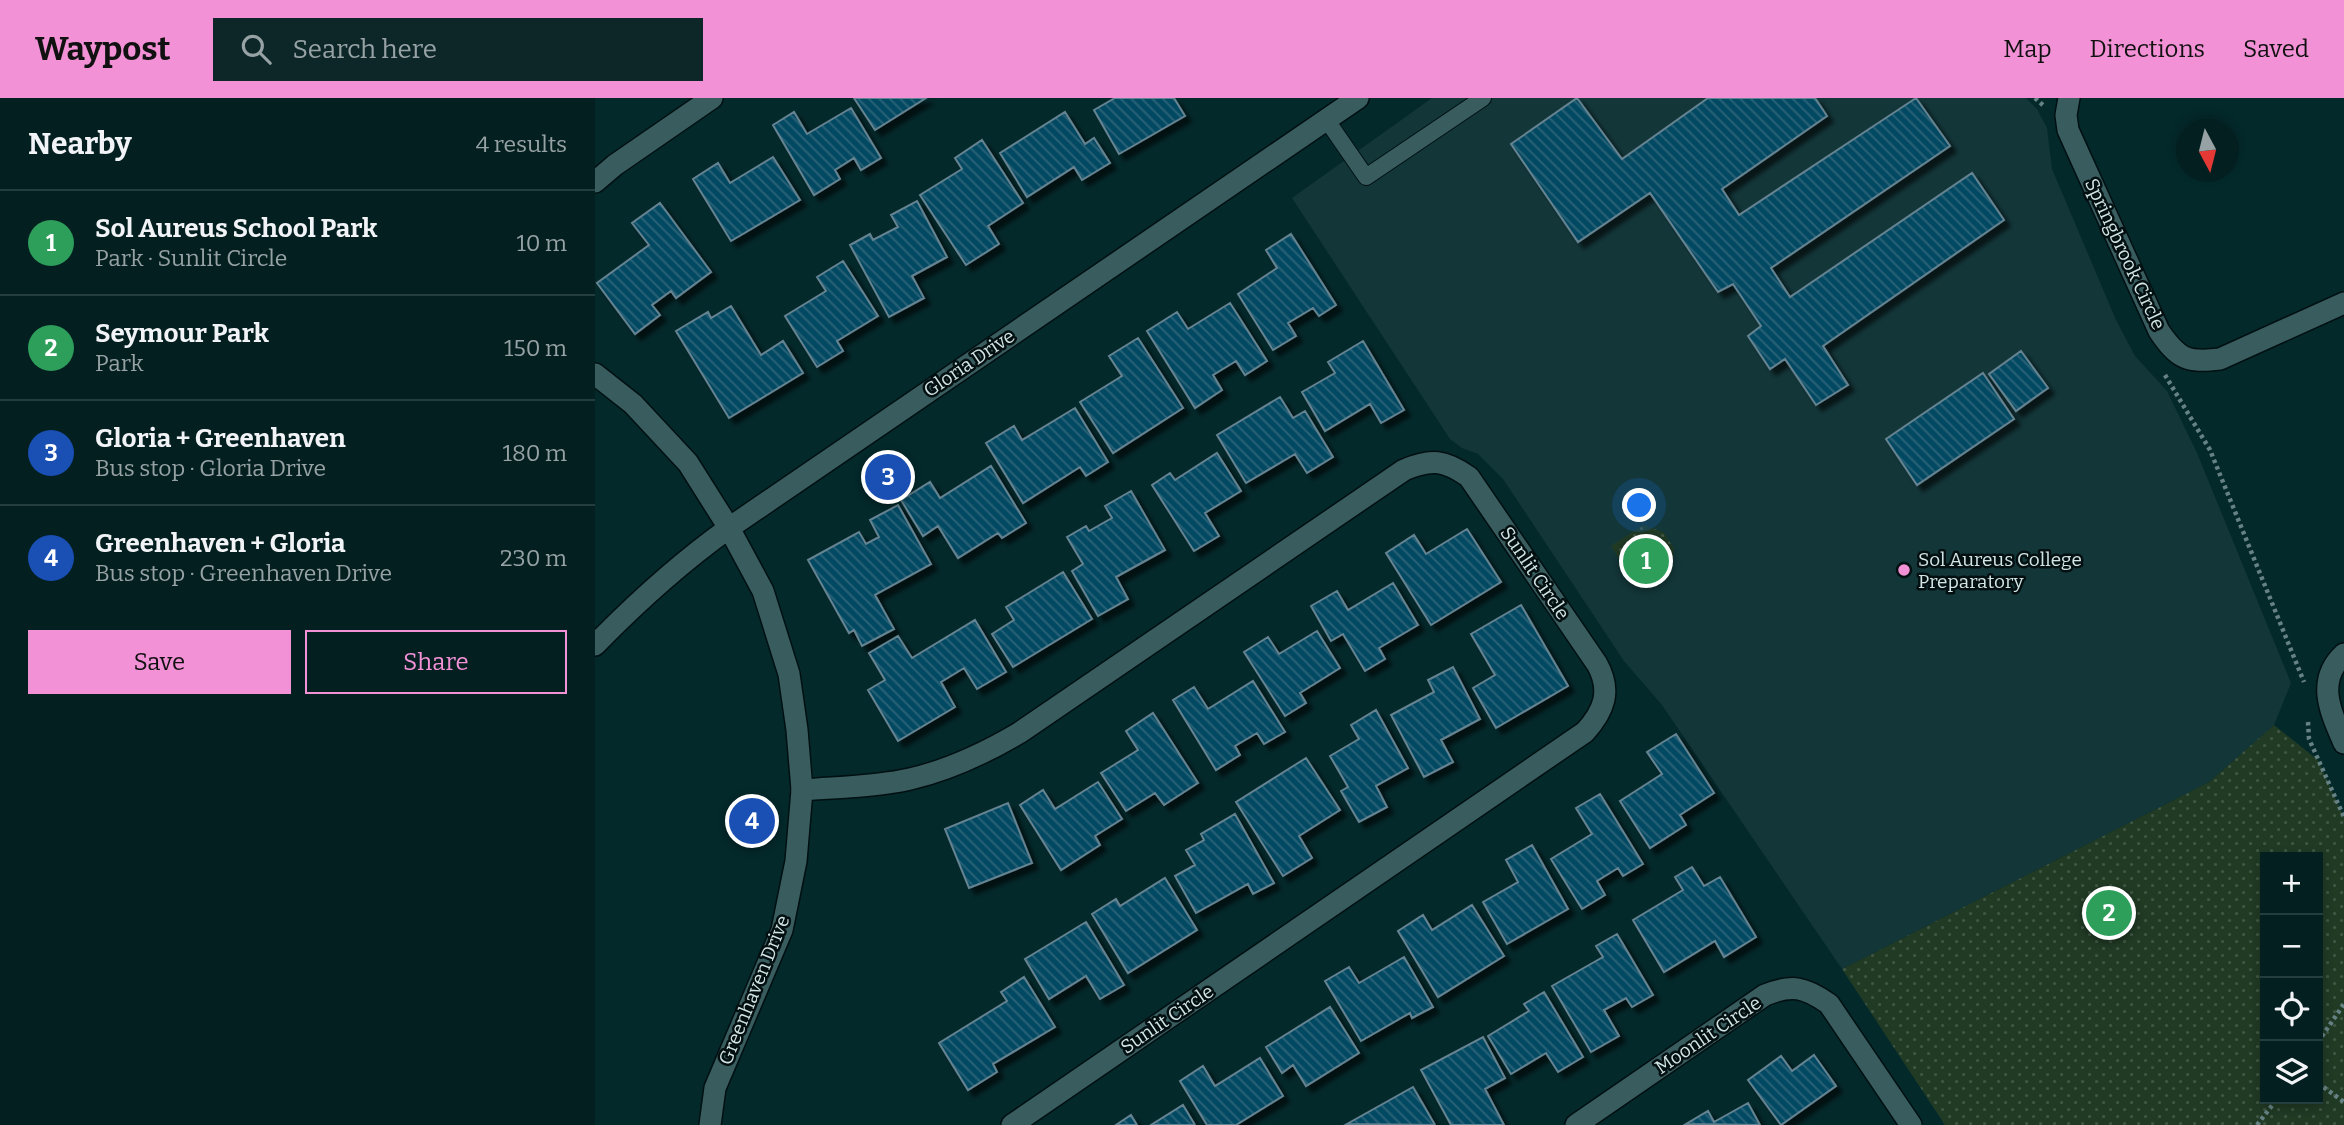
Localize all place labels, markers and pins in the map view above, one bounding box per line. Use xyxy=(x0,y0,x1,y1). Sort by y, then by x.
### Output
pin: 3 xyxy=(865,451,911,503)
pin: 1 xyxy=(1623,535,1669,587)
place label: Sol Aureus College Preparatory xyxy=(1918,548,2082,593)
marker: Sol Aureus College Preparatory xyxy=(1896,562,1912,578)
pin: 4 xyxy=(729,795,775,847)
pin: 2 xyxy=(2086,887,2132,939)

